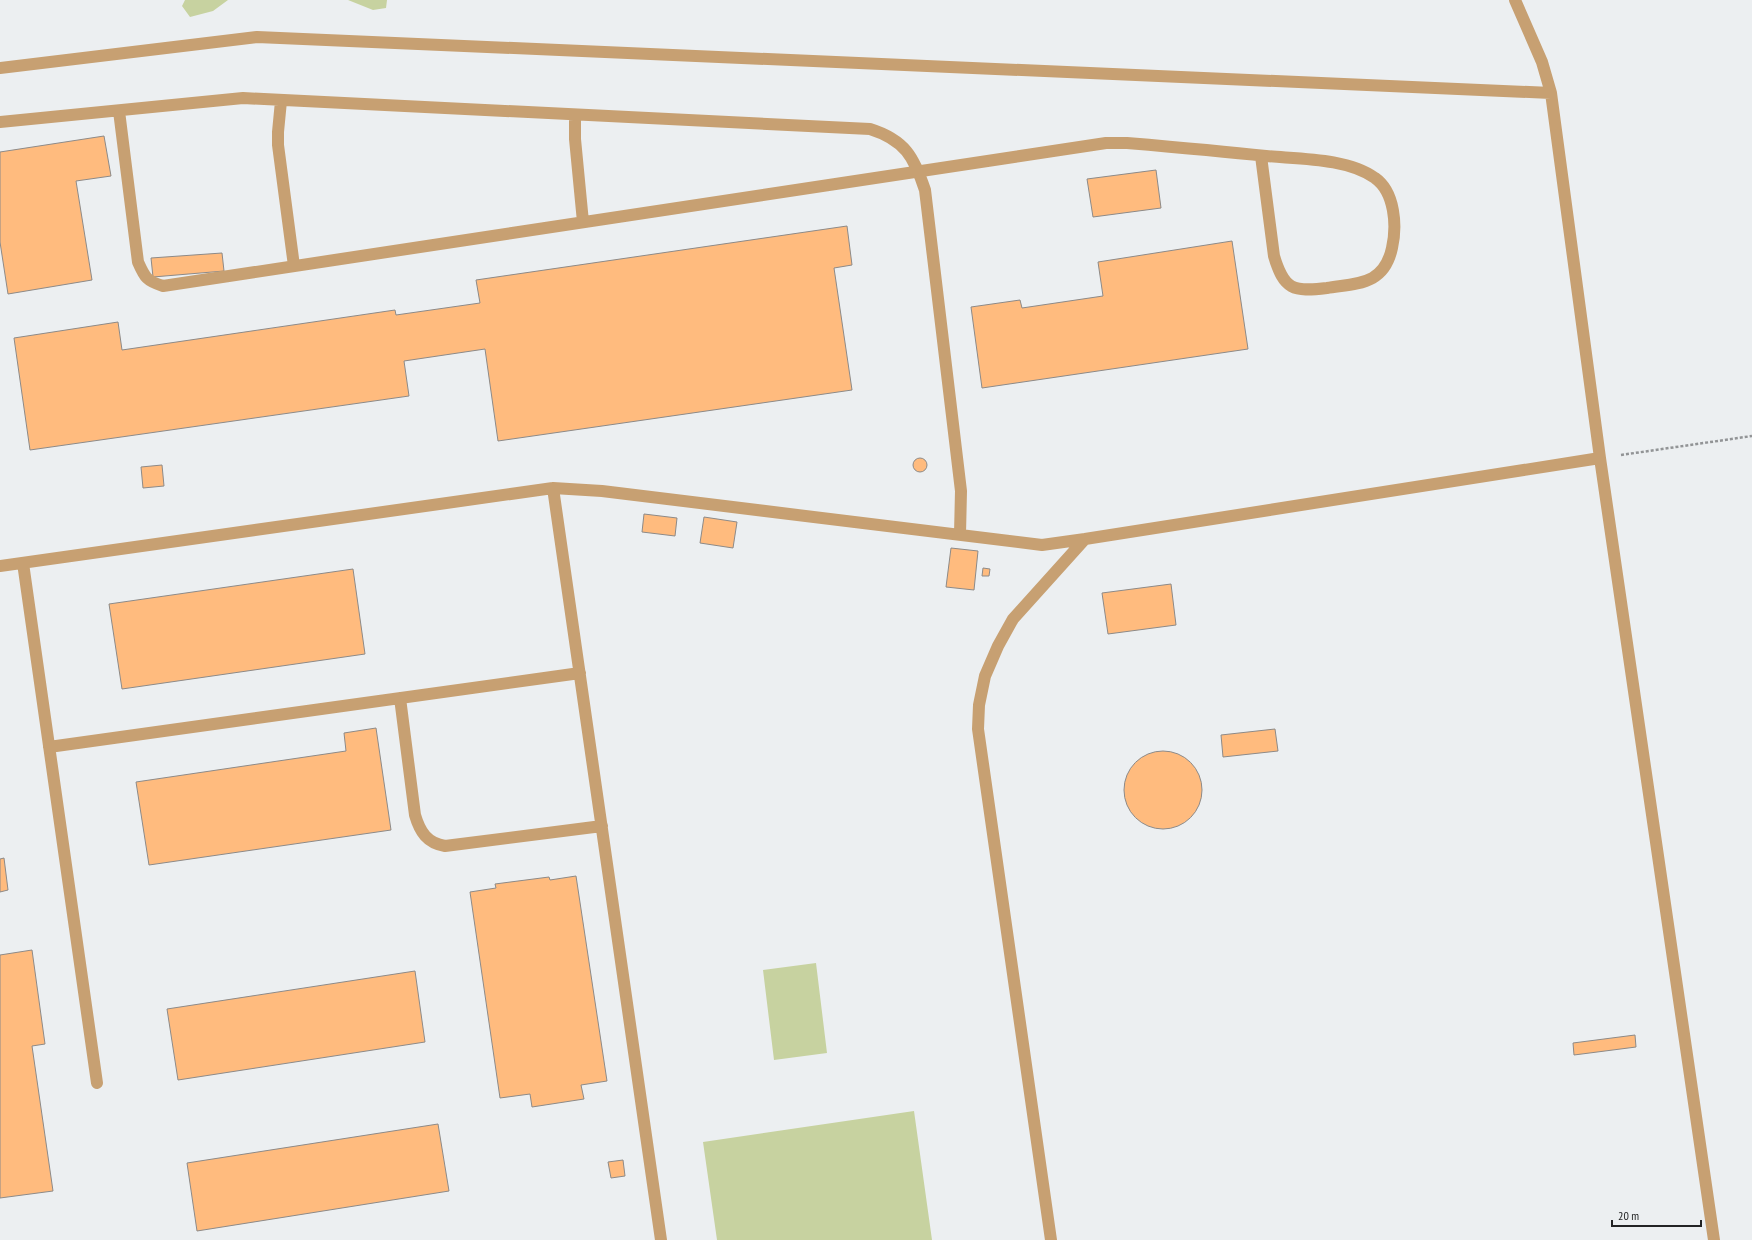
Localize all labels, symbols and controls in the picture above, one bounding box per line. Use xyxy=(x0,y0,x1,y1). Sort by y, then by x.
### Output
scale bar xyxy=(1612,1202,1701,1228)
text: 20 m xyxy=(1618,1208,1639,1223)

